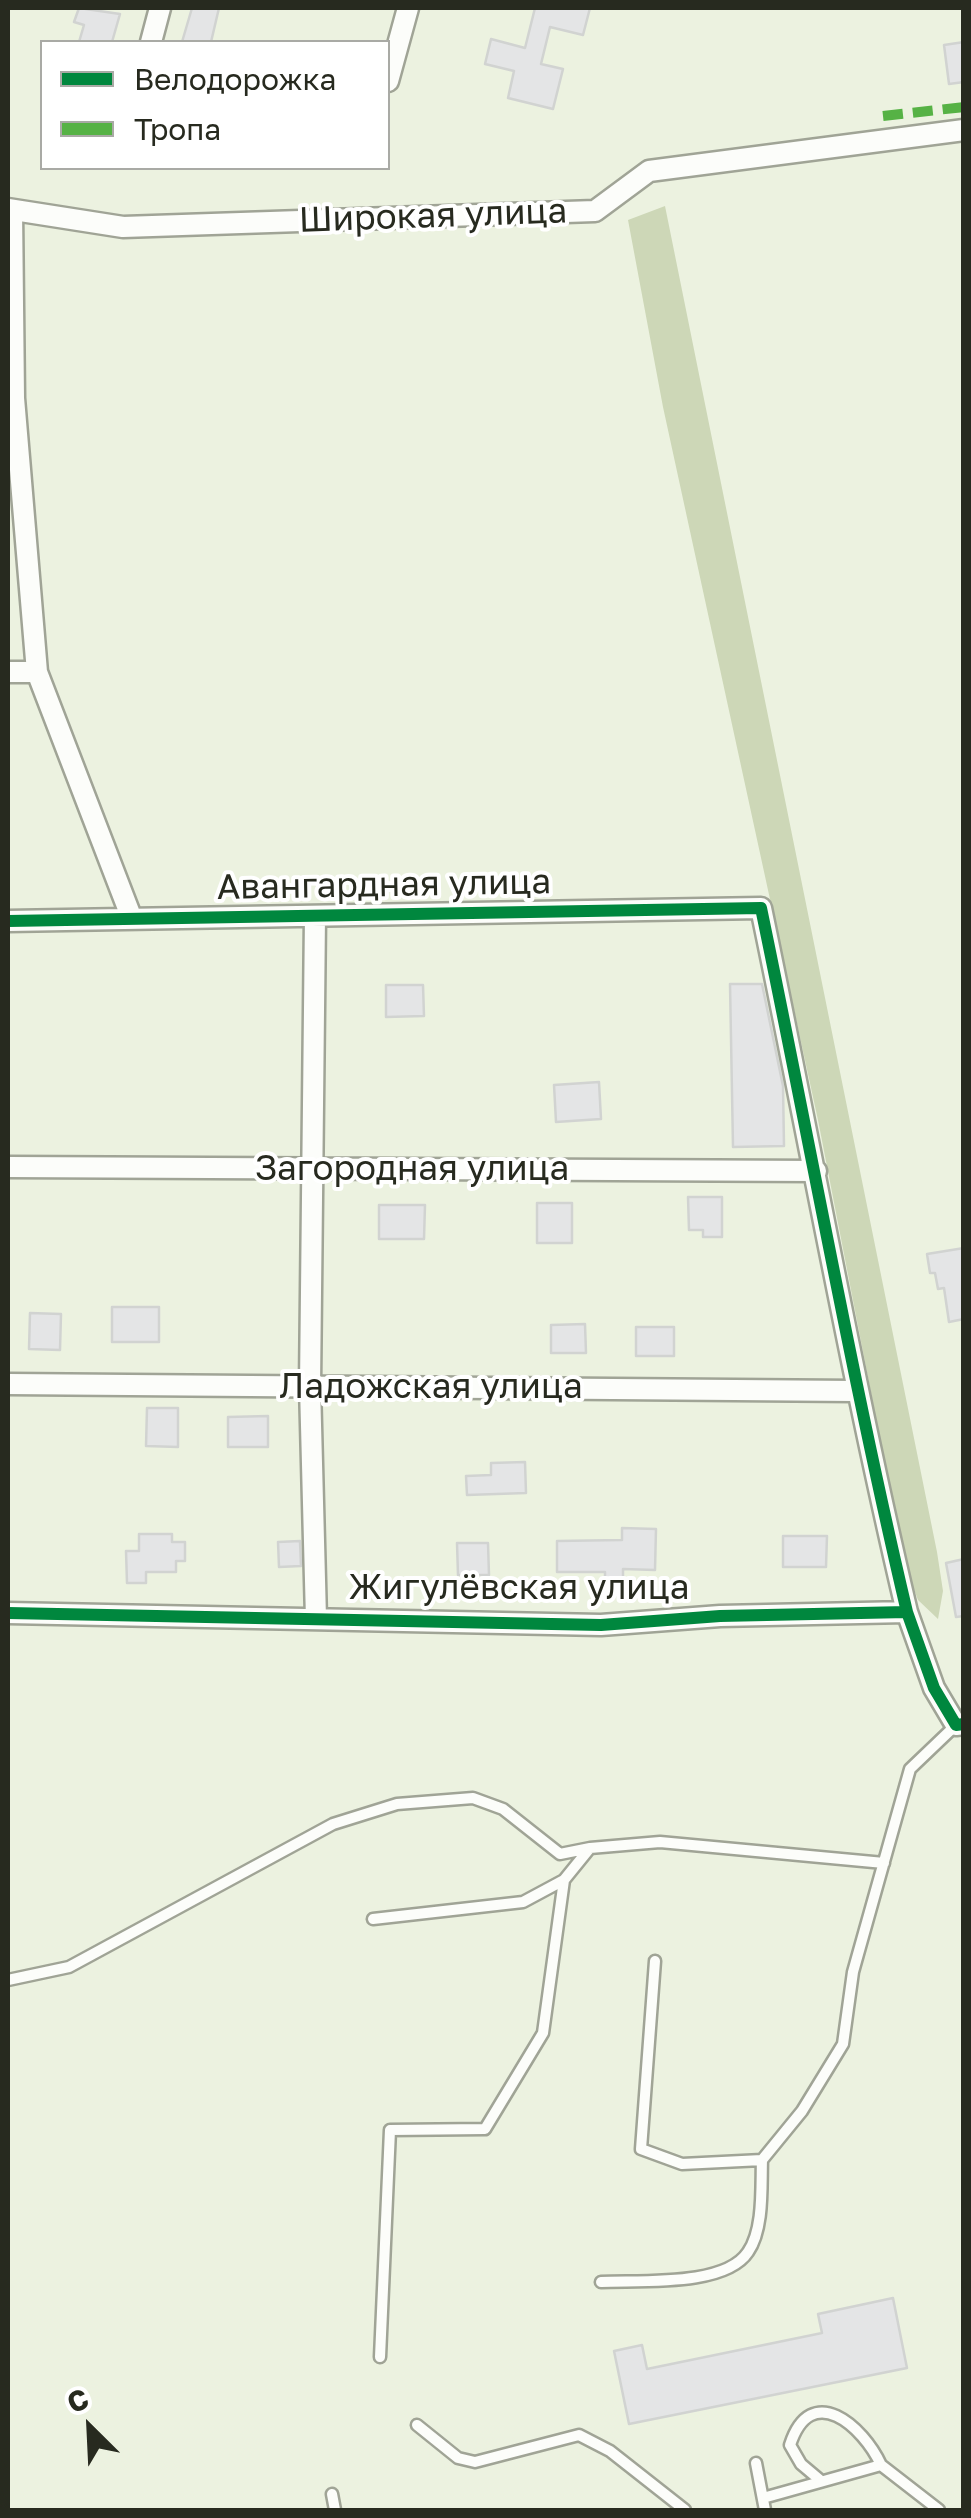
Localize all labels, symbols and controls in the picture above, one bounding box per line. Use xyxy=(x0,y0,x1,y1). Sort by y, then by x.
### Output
legend xyxy=(40,40,390,170)
text: Велодорожка xyxy=(134,61,336,97)
text: Тропа xyxy=(134,111,221,147)
street label: Широкая улица xyxy=(298,190,568,242)
street label: Авангардная улица xyxy=(217,861,551,909)
street label: Загородная улица xyxy=(255,1148,569,1190)
street label: Ладожская улица xyxy=(279,1366,583,1408)
street label: Жигулёвская улица xyxy=(348,1567,690,1609)
north arrow xyxy=(40,2378,140,2478)
text: С xyxy=(62,2381,93,2419)

